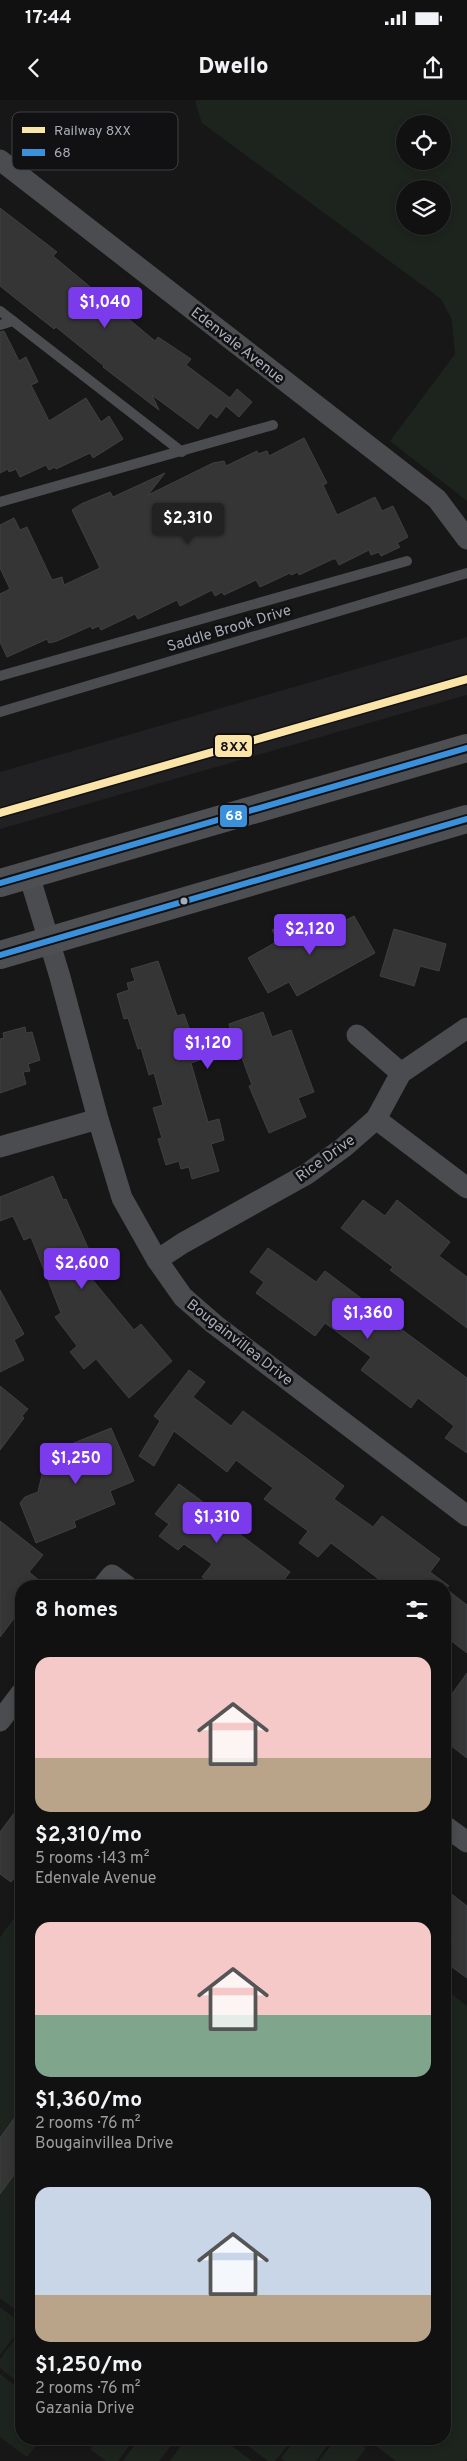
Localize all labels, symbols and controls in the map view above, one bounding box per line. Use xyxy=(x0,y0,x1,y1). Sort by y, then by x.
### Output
text: 17:44 xyxy=(25,6,72,30)
icon: back xyxy=(20,54,48,82)
text: Dwello xyxy=(198,54,269,81)
icon: share xyxy=(419,54,447,82)
legend xyxy=(12,112,178,170)
map controls xyxy=(396,115,451,235)
button: locate xyxy=(396,115,451,170)
text: Railway 8XX xyxy=(54,123,131,140)
text: 68 xyxy=(54,145,71,162)
button: layers xyxy=(396,180,451,235)
pin: $1,040 xyxy=(64,286,146,329)
text: $1,040 xyxy=(79,293,131,313)
street label: Edenvale Avenue xyxy=(186,304,288,389)
pin: $2,310 xyxy=(147,502,229,545)
text: $2,310 xyxy=(163,509,213,529)
street label: Saddle Brook Drive xyxy=(165,602,294,657)
line badge: 8XX xyxy=(214,734,253,758)
text: 8XX xyxy=(220,739,248,756)
line badge: 68 xyxy=(219,804,248,828)
text: 68 xyxy=(225,808,243,825)
unlabelled marker xyxy=(179,896,189,906)
pin: $2,120 xyxy=(269,914,351,956)
text: $2,120 xyxy=(285,920,335,940)
pin: $1,120 xyxy=(167,1028,249,1070)
text: $1,120 xyxy=(185,1034,231,1054)
street label: Rice Drive xyxy=(293,1131,359,1187)
pin: $2,600 xyxy=(41,1248,123,1290)
text: $2,600 xyxy=(55,1254,109,1274)
street label: Bougainvillea Drive xyxy=(182,1296,296,1391)
pin: $1,360 xyxy=(327,1298,409,1340)
text: $1,360 xyxy=(343,1304,393,1324)
pin: $1,250 xyxy=(35,1442,117,1485)
text: $1,250 xyxy=(51,1449,101,1469)
pin: $1,310 xyxy=(176,1502,258,1544)
text: $1,310 xyxy=(194,1508,240,1528)
icon: filters xyxy=(403,1596,431,1624)
text: 8 homes xyxy=(35,1597,118,1624)
icon: home xyxy=(188,1689,278,1779)
text: $2,310/mo xyxy=(35,1822,142,1849)
text: 5 rooms · 143 m² xyxy=(35,1849,149,1869)
text: Edenvale Avenue xyxy=(35,1869,156,1889)
icon: home xyxy=(188,1954,278,2044)
text: $1,360/mo xyxy=(35,2087,142,2114)
text: 2 rooms · 76 m² xyxy=(35,2114,141,2134)
text: Bougainvillea Drive xyxy=(35,2134,173,2154)
icon: home xyxy=(188,2219,278,2309)
text: $1,250/mo xyxy=(35,2352,142,2379)
text: 2 rooms · 76 m² xyxy=(35,2379,141,2399)
text: Gazania Drive xyxy=(35,2399,134,2419)

